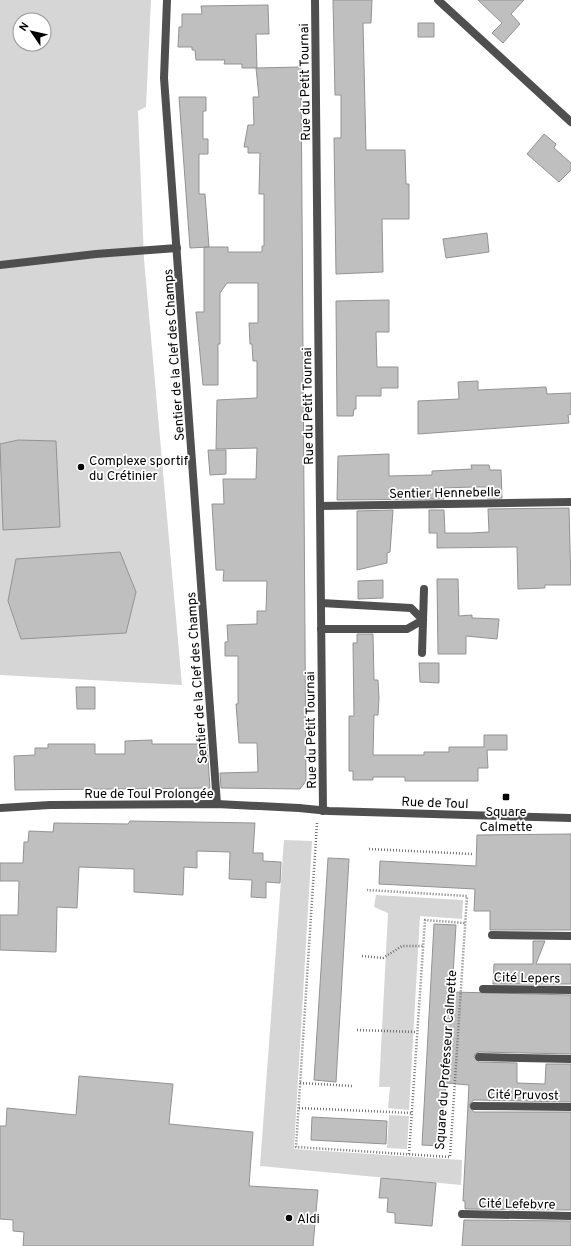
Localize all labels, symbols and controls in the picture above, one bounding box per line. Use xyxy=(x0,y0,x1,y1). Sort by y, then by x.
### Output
north arrow xyxy=(12,12,52,52)
text: N xyxy=(17,20,33,34)
street label: Rue du Petit Tournai xyxy=(297,23,315,141)
street label: Sentier de la Clef des Champs xyxy=(161,268,189,441)
street label: Rue du Petit Tournai xyxy=(300,347,318,465)
place label: Complexe sportif du Crétinier xyxy=(89,454,189,485)
marker: Complexe sportif du Crétinier xyxy=(76,462,86,472)
street label: Sentier Hennebelle xyxy=(389,485,501,503)
street label: Sentier de la Clef des Champs xyxy=(184,591,212,764)
street label: Rue du Petit Tournai xyxy=(303,671,321,789)
street label: Rue de Toul Prolongée xyxy=(84,787,214,803)
marker: Square Calmette xyxy=(501,792,511,802)
street label: Rue de Toul xyxy=(401,795,469,813)
place label: Square Calmette xyxy=(479,805,533,836)
street label: Square du Professeur Calmette xyxy=(433,970,461,1151)
street label: Cité Lepers xyxy=(494,970,560,988)
street label: Cité Pruvost xyxy=(487,1087,559,1105)
street label: Cité Lefebvre xyxy=(478,1196,556,1214)
place label: Aldi xyxy=(297,1212,320,1228)
marker: Aldi xyxy=(284,1213,294,1223)

